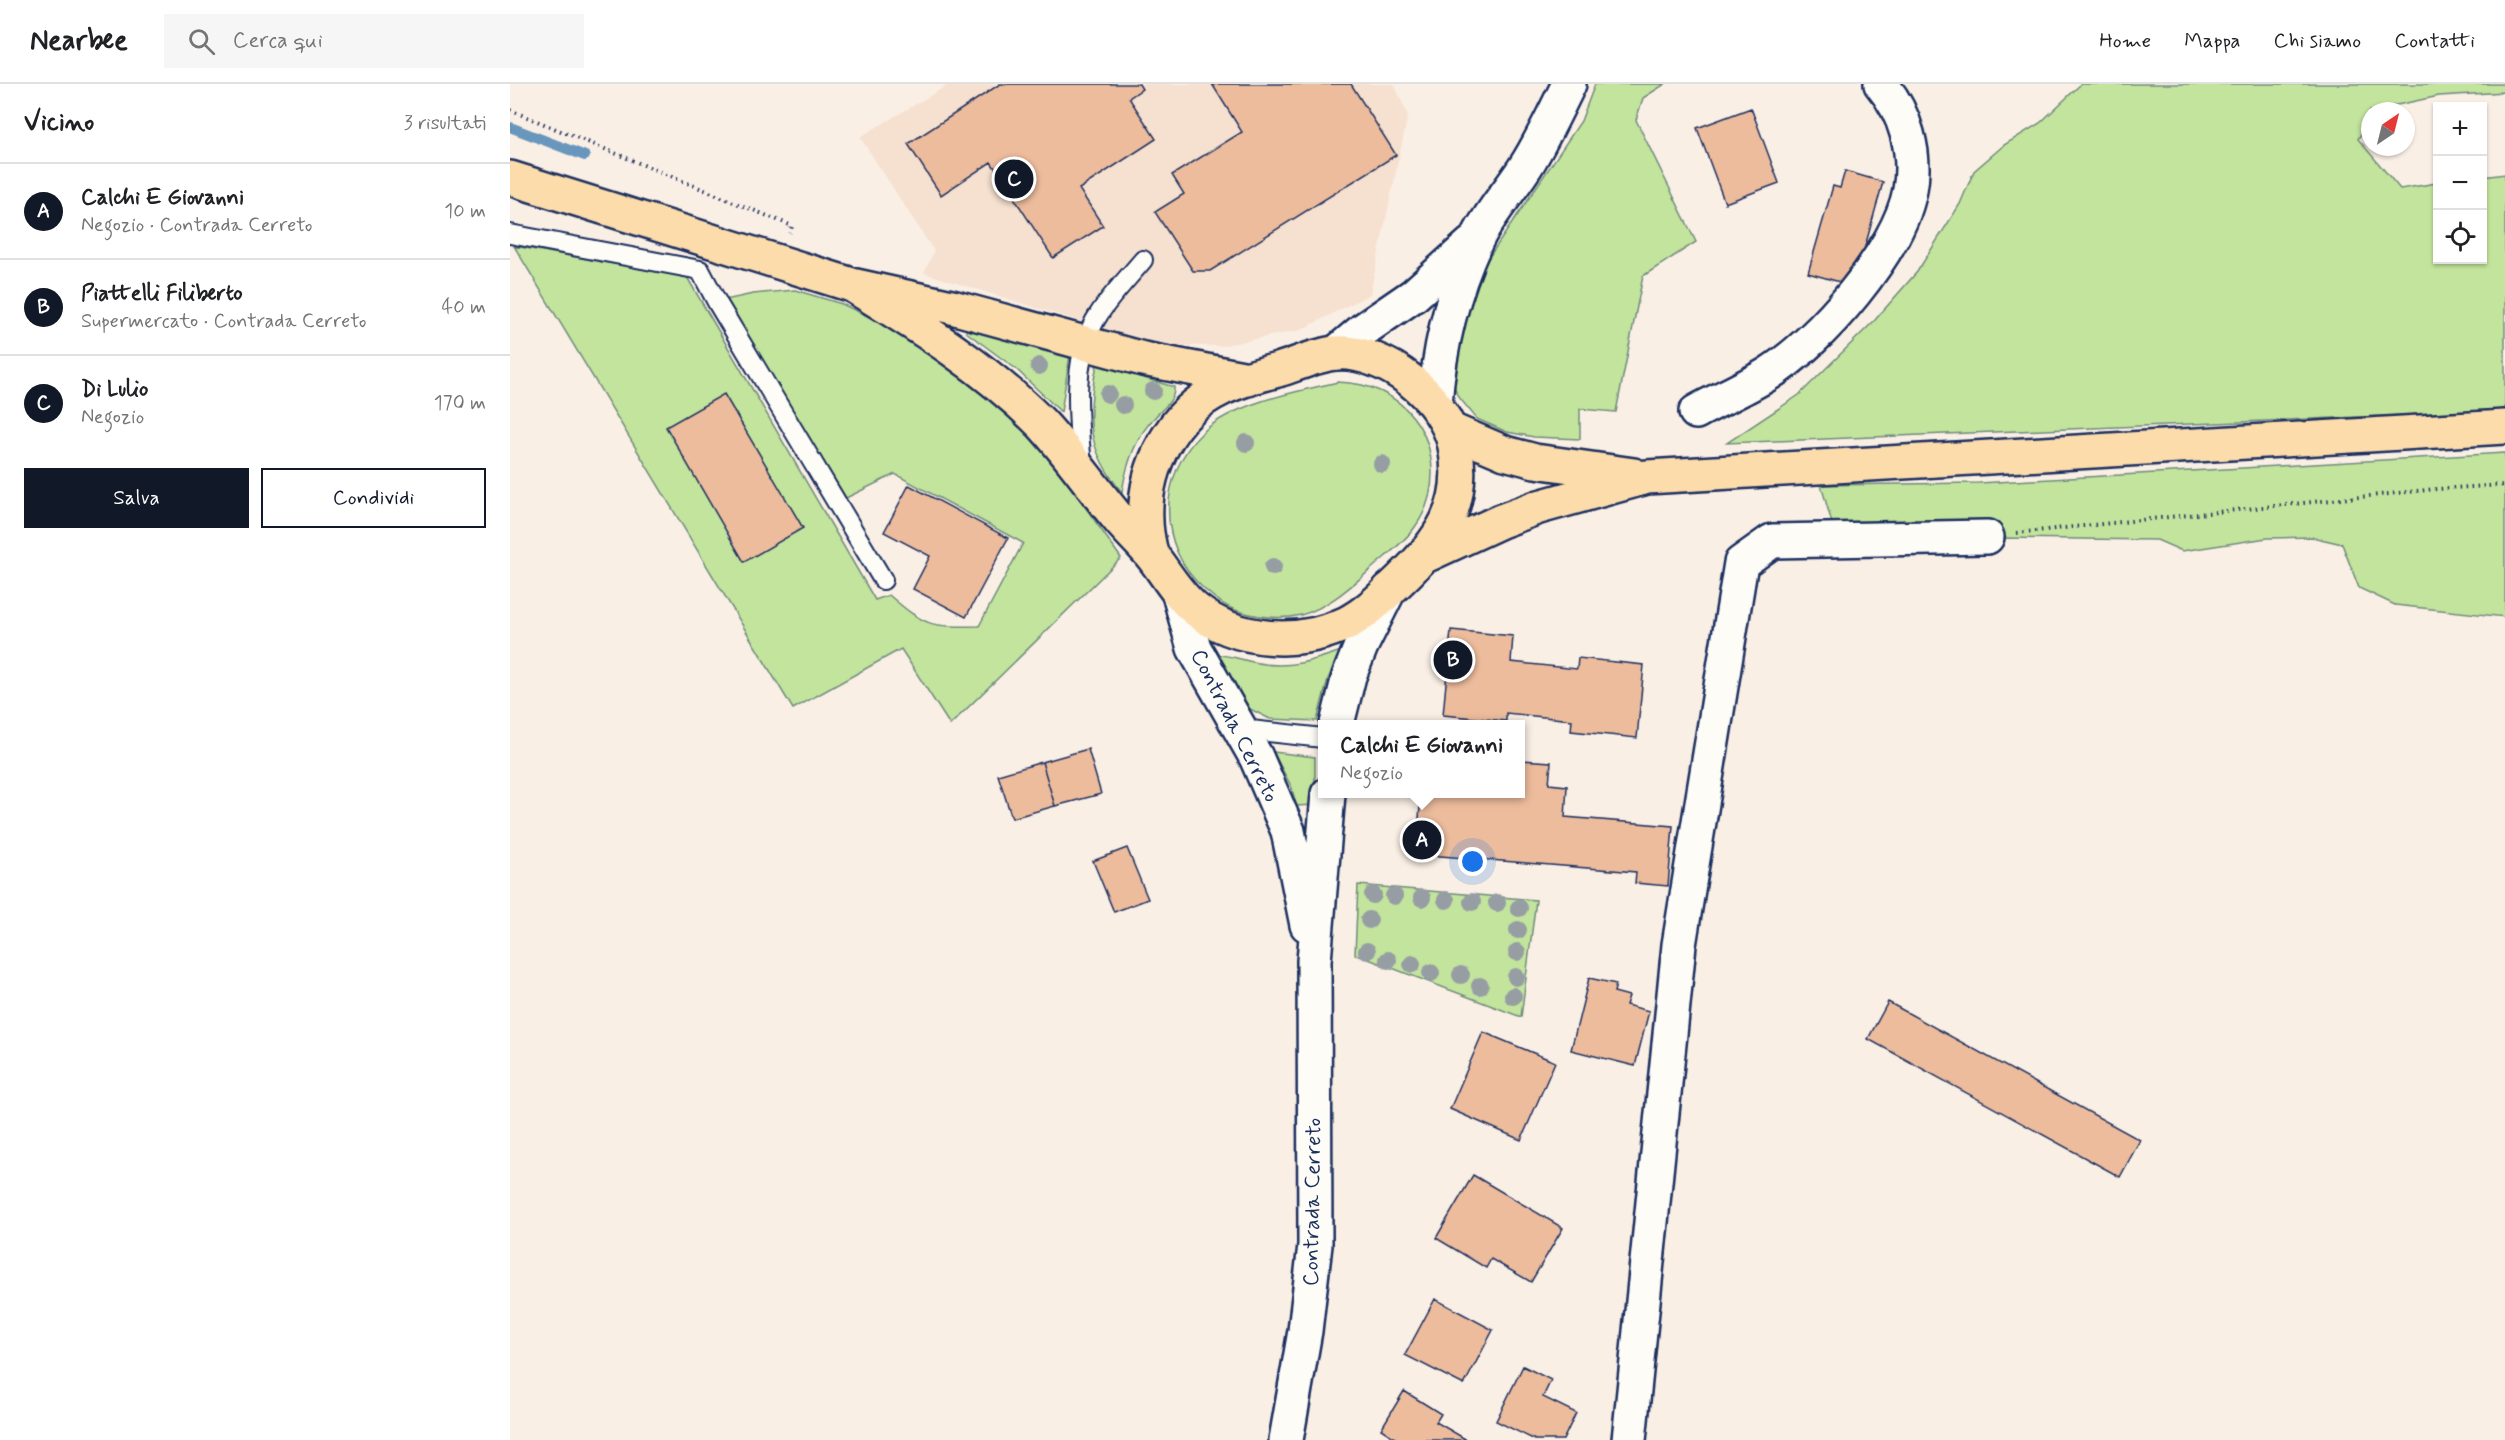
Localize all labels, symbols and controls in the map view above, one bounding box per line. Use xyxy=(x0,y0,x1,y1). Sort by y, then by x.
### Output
search box xyxy=(164,14,584,68)
text: Nearbee xyxy=(30,23,128,60)
icon: search xyxy=(185,25,218,58)
text: Cerca qui xyxy=(233,27,323,55)
text: Home xyxy=(2099,27,2151,55)
text: Mappa xyxy=(2184,27,2240,55)
text: Chi siamo xyxy=(2273,27,2361,55)
text: Contatti xyxy=(2394,27,2475,55)
north arrow xyxy=(2361,102,2415,156)
map controls xyxy=(2433,102,2487,264)
button: + xyxy=(2433,102,2487,156)
text: Vicino xyxy=(24,106,94,140)
text: 3 risultati xyxy=(404,110,486,137)
pin: C xyxy=(994,156,1034,202)
button: − xyxy=(2433,156,2487,210)
text: Calchi E Giovanni xyxy=(81,184,244,212)
text: A xyxy=(37,198,50,225)
text: 10 m xyxy=(444,198,486,225)
button: locate xyxy=(2433,210,2487,264)
text: Negozio · Contrada Cerreto xyxy=(81,212,312,239)
text: Piattelli Filiberto xyxy=(81,280,243,308)
text: B xyxy=(37,294,50,321)
text: 40 m xyxy=(442,294,486,321)
text: Supermercato · Contrada Cerreto xyxy=(81,308,366,335)
text: Di Lulio xyxy=(81,376,148,404)
text: C xyxy=(36,390,51,417)
text: 170 m xyxy=(434,390,486,417)
text: Negozio xyxy=(81,404,144,431)
button: Salva xyxy=(24,468,249,528)
button: Condividi xyxy=(261,468,486,528)
pin: B xyxy=(1434,638,1472,682)
street label: Contrada Cerreto xyxy=(1184,645,1285,807)
popup xyxy=(1318,720,1525,798)
text: Calchi E Giovanni xyxy=(1340,732,1503,760)
text: Negozio xyxy=(1340,760,1403,787)
pin: A xyxy=(1402,818,1442,862)
your location xyxy=(1458,847,1487,876)
street label: Contrada Cerreto xyxy=(1298,1118,1328,1286)

